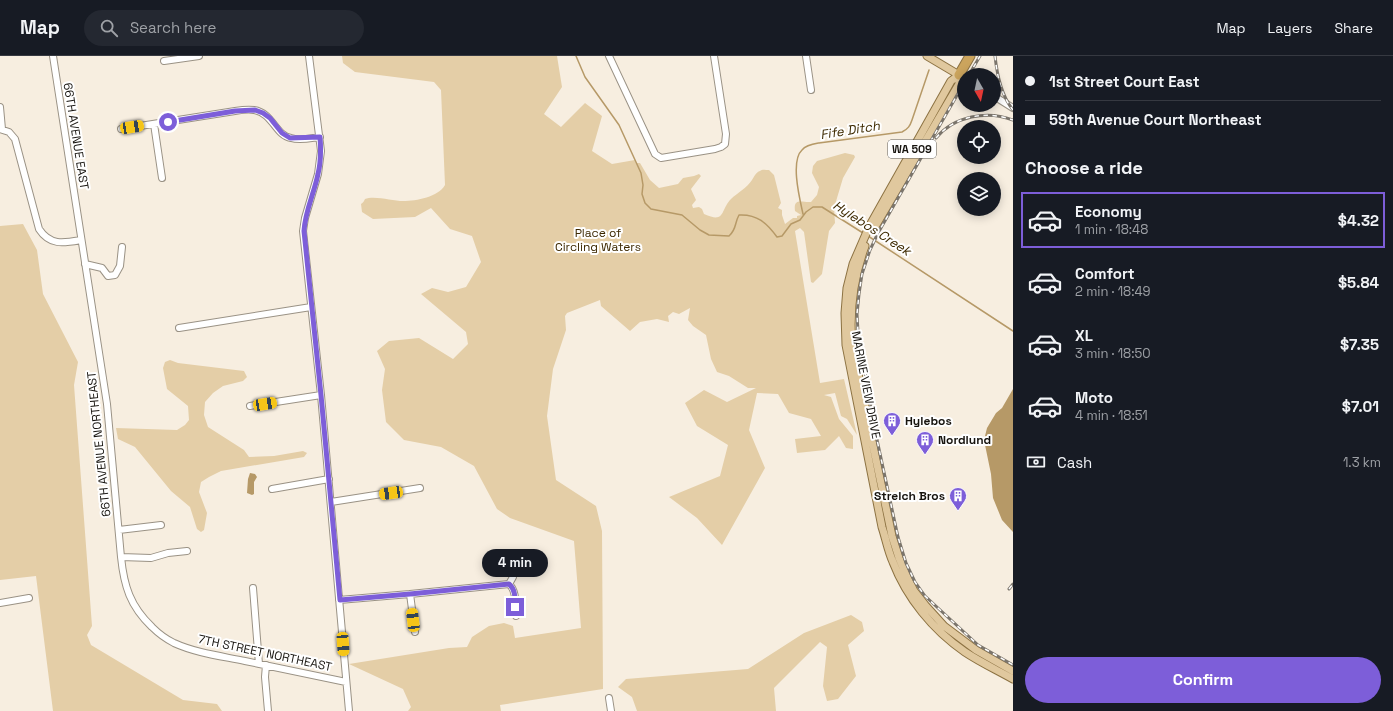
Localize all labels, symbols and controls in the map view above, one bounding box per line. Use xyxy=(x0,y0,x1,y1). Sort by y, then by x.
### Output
search box xyxy=(84,10,364,46)
text: Map xyxy=(20,15,60,40)
icon: search xyxy=(98,17,120,39)
text: Search here xyxy=(130,18,216,37)
text: Map xyxy=(1216,19,1246,37)
text: Layers xyxy=(1268,19,1312,37)
text: Share xyxy=(1334,19,1373,37)
north arrow xyxy=(957,68,1001,112)
map controls xyxy=(957,68,1001,216)
text: 1st Street Court East xyxy=(1049,72,1200,91)
street label: 66TH AVENUE EAST xyxy=(60,82,92,190)
text: 59th Avenue Court Northeast xyxy=(1049,110,1262,129)
route start xyxy=(159,113,177,131)
water label: Fife Ditch xyxy=(819,117,882,143)
car xyxy=(119,119,145,135)
button: locate xyxy=(957,120,1001,164)
road number: WA 509 xyxy=(888,140,936,158)
text: Choose a ride xyxy=(1025,156,1143,179)
button: layers xyxy=(957,172,1001,216)
water label: Hylebos Creek xyxy=(830,197,916,261)
icon: car xyxy=(1027,202,1063,238)
text: Economy xyxy=(1075,202,1142,221)
text: $4.32 xyxy=(1338,211,1379,230)
text: 1 min · 18:48 xyxy=(1075,221,1148,238)
park label: Place of Circling Waters xyxy=(555,225,641,255)
icon: car xyxy=(1027,264,1063,300)
text: Comfort xyxy=(1075,264,1135,283)
text: $5.84 xyxy=(1338,273,1379,292)
text: 2 min · 18:49 xyxy=(1075,283,1151,300)
icon: car xyxy=(1027,326,1063,362)
text: XL xyxy=(1075,326,1093,345)
street label: MARINE VIEW DRIVE xyxy=(848,330,884,440)
text: $7.35 xyxy=(1340,335,1379,354)
text: 3 min · 18:50 xyxy=(1075,345,1151,362)
street label: 66TH AVENUE NORTHEAST xyxy=(83,370,115,518)
icon: car xyxy=(1027,388,1063,424)
text: Moto xyxy=(1075,388,1113,407)
car xyxy=(252,396,278,412)
text: $7.01 xyxy=(1342,397,1379,416)
text: 4 min · 18:51 xyxy=(1075,407,1148,424)
building icon: Hylebos xyxy=(882,411,902,436)
place label: Hylebos xyxy=(905,413,952,429)
building icon: Nordlund xyxy=(915,430,935,455)
place label: Nordlund xyxy=(938,432,991,448)
icon: cash xyxy=(1025,451,1047,473)
text: Cash xyxy=(1057,453,1092,472)
text: 1.3 km xyxy=(1343,454,1381,471)
car xyxy=(378,485,404,501)
building icon: Streich Bros xyxy=(948,486,968,511)
place label: Streich Bros xyxy=(874,488,945,504)
callout: 4 min xyxy=(482,549,548,577)
text: 4 min xyxy=(498,554,532,571)
route end xyxy=(506,598,524,616)
car xyxy=(406,607,420,633)
street label: 7TH STREET NORTHEAST xyxy=(197,631,333,675)
car xyxy=(336,632,350,656)
button: Confirm xyxy=(1025,657,1381,703)

